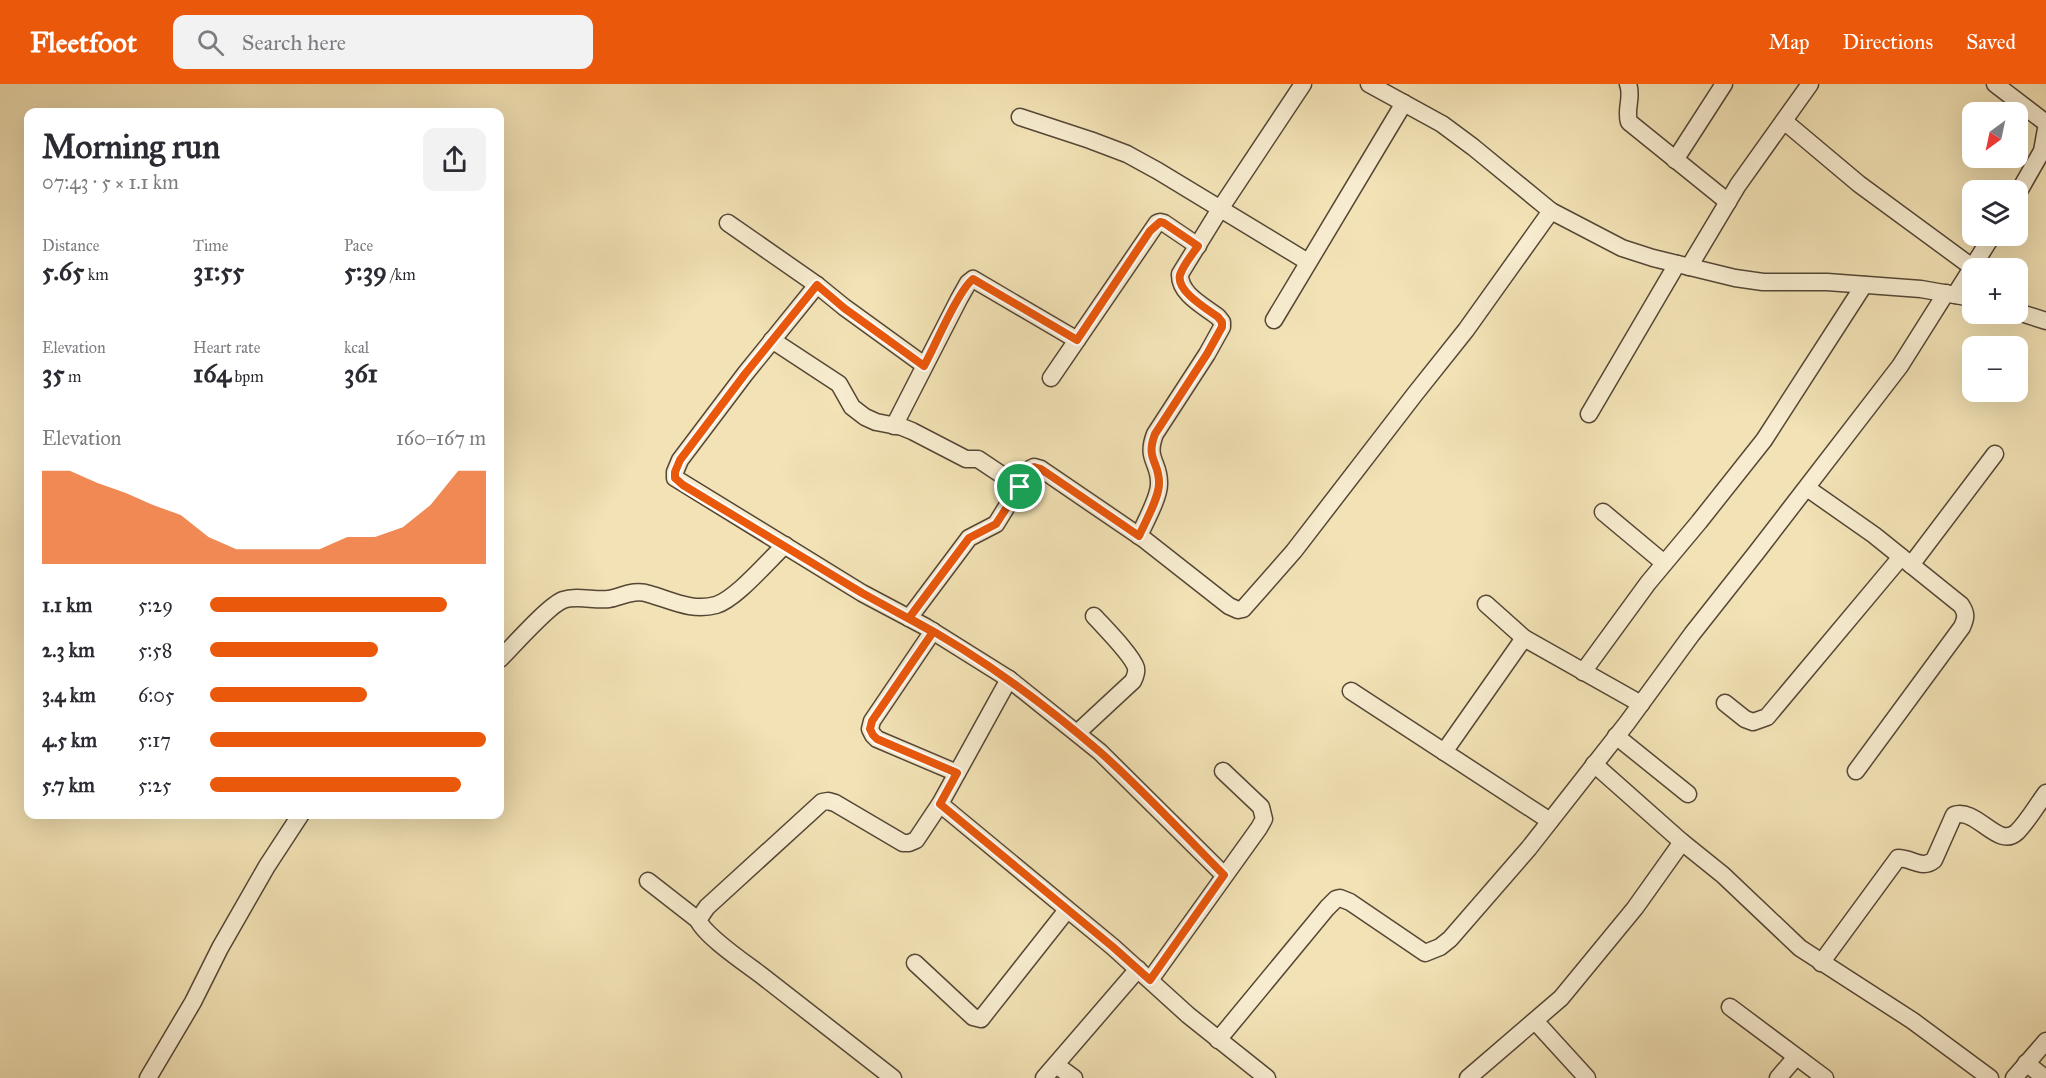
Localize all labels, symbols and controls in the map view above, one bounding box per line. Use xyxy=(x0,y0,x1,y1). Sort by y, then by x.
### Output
search box xyxy=(173,15,593,69)
text: Fleetfoot xyxy=(30,25,137,60)
icon: search xyxy=(194,26,227,59)
text: Search here xyxy=(242,29,346,56)
text: Map xyxy=(1769,29,1810,55)
text: Directions xyxy=(1843,29,1933,55)
text: Saved xyxy=(1966,29,2016,55)
north arrow xyxy=(1962,102,2028,168)
map controls xyxy=(1962,102,2028,402)
text: Morning run xyxy=(42,127,220,167)
button: share xyxy=(423,128,486,191)
text: 07:43 · 5 × 1.1 km xyxy=(42,170,179,194)
button: layers xyxy=(1962,180,2028,246)
text: Distance xyxy=(42,236,99,255)
text: Time xyxy=(193,236,228,255)
text: Pace xyxy=(344,236,373,255)
text: 5.65 xyxy=(42,255,84,287)
text: 31:55 xyxy=(193,255,244,287)
text: 5:39 xyxy=(344,255,387,287)
button: + xyxy=(1962,258,2028,324)
text: km xyxy=(84,265,109,284)
text: /km xyxy=(387,265,416,284)
button: − xyxy=(1962,336,2028,402)
text: Elevation xyxy=(42,338,106,357)
text: Heart rate xyxy=(193,338,260,357)
text: kcal xyxy=(344,338,369,357)
text: 35 xyxy=(42,357,64,389)
text: 164 xyxy=(193,357,231,389)
text: 361 xyxy=(344,357,378,389)
text: m xyxy=(64,367,81,386)
text: bpm xyxy=(231,367,264,386)
text: Elevation xyxy=(42,426,121,450)
text: 160–167 m xyxy=(396,426,486,450)
pin xyxy=(994,461,1045,512)
icon: arrive xyxy=(1003,470,1036,503)
text: 1.1 km xyxy=(42,593,92,617)
text: 5:29 xyxy=(138,593,173,617)
text: 2.3 km xyxy=(42,638,95,662)
text: 5:58 xyxy=(138,638,172,662)
text: 3.4 km xyxy=(42,683,96,707)
text: 6:05 xyxy=(138,683,174,707)
text: 4.5 km xyxy=(42,728,97,752)
text: 5:17 xyxy=(138,728,171,752)
text: 5.7 km xyxy=(42,773,95,797)
text: 5:25 xyxy=(138,773,171,797)

